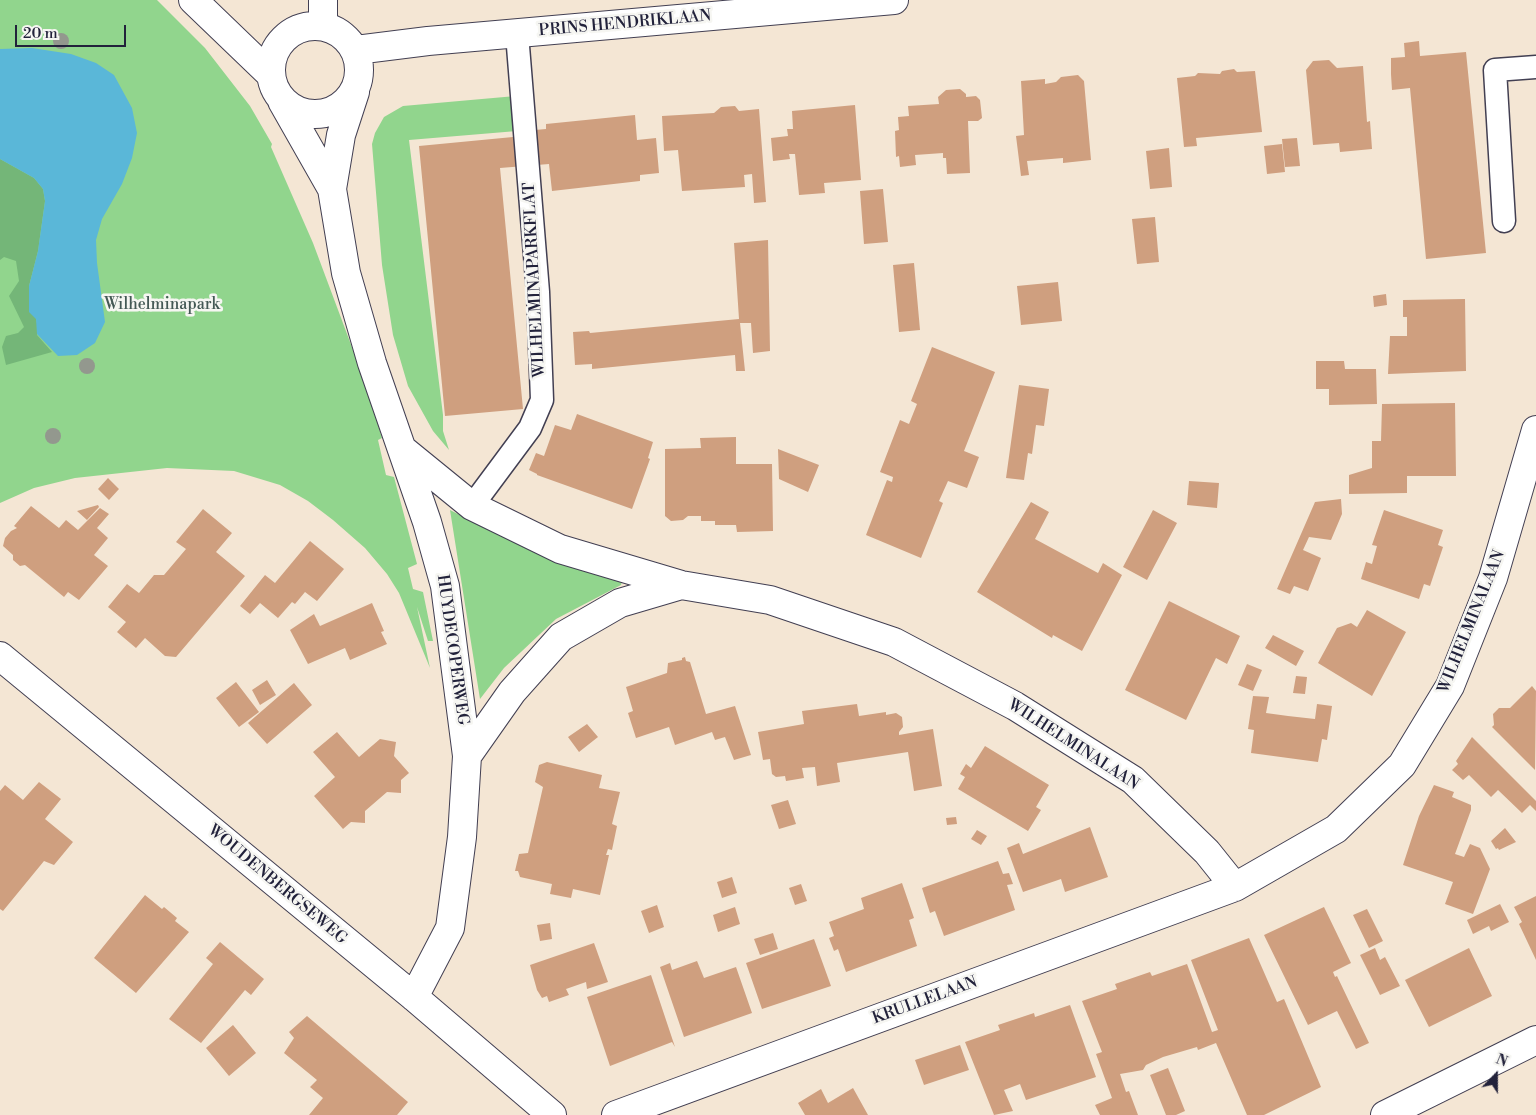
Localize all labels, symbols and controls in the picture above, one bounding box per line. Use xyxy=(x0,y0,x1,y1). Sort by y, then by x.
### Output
street label: PRINS HENDRIKLAAN xyxy=(538,7,712,41)
scale bar xyxy=(18,15,129,47)
text: 20 m xyxy=(23,24,58,43)
street label: WILHELMINAPARKFLAT xyxy=(520,182,550,378)
park label: Wilhelminapark xyxy=(104,295,220,315)
street label: WILHELMINALAAN xyxy=(1435,548,1509,696)
street label: HUYDECOPERWEG xyxy=(432,573,472,727)
street label: WILHELMINALAAN xyxy=(1004,695,1142,795)
street label: WOUDENBERGSEWEG xyxy=(204,821,350,949)
street label: KRULLELAAN xyxy=(870,973,980,1029)
north arrow xyxy=(1471,1050,1521,1100)
text: N xyxy=(1493,1051,1510,1072)

